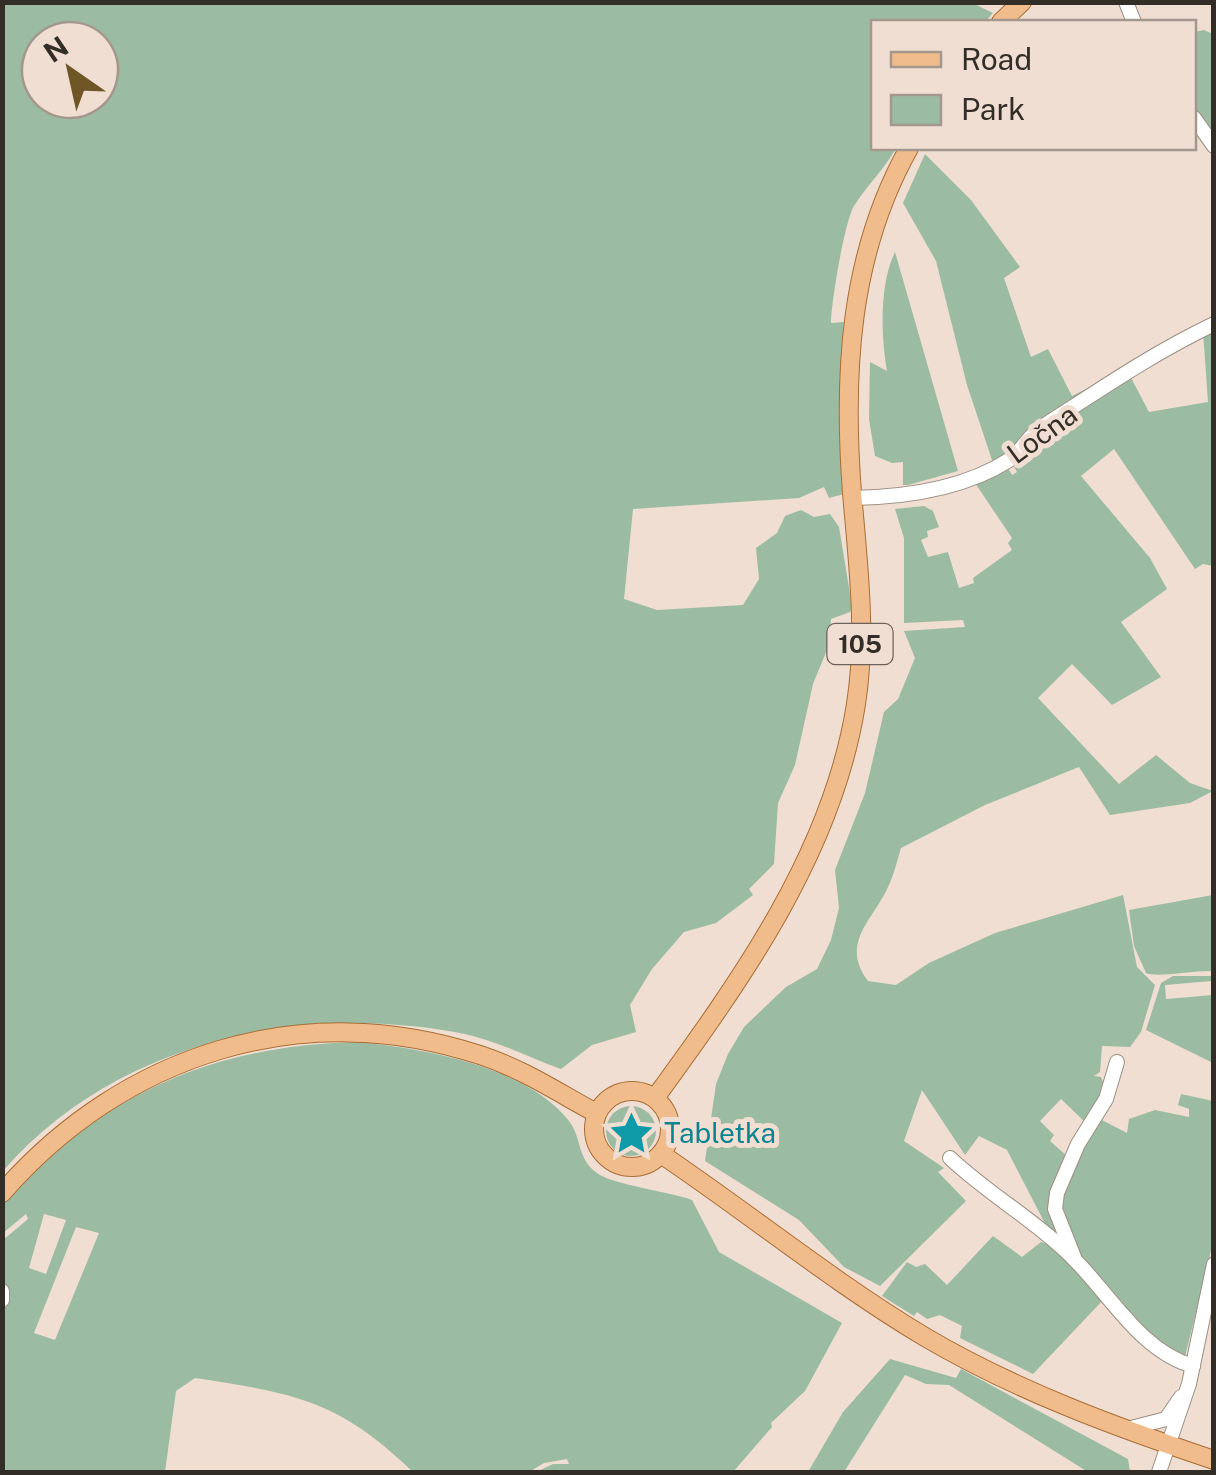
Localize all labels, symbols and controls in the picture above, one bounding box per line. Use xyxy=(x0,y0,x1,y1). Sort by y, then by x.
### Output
north arrow xyxy=(20,20,120,120)
legend xyxy=(871,20,1196,150)
text: N xyxy=(37,29,74,69)
text: Road xyxy=(961,41,1032,77)
text: Park xyxy=(961,91,1025,127)
street label: Ločna xyxy=(1000,397,1083,470)
road number: 105 xyxy=(828,624,892,664)
place icon: Tabletka xyxy=(607,1109,655,1157)
place label: Tabletka xyxy=(664,1116,776,1149)

